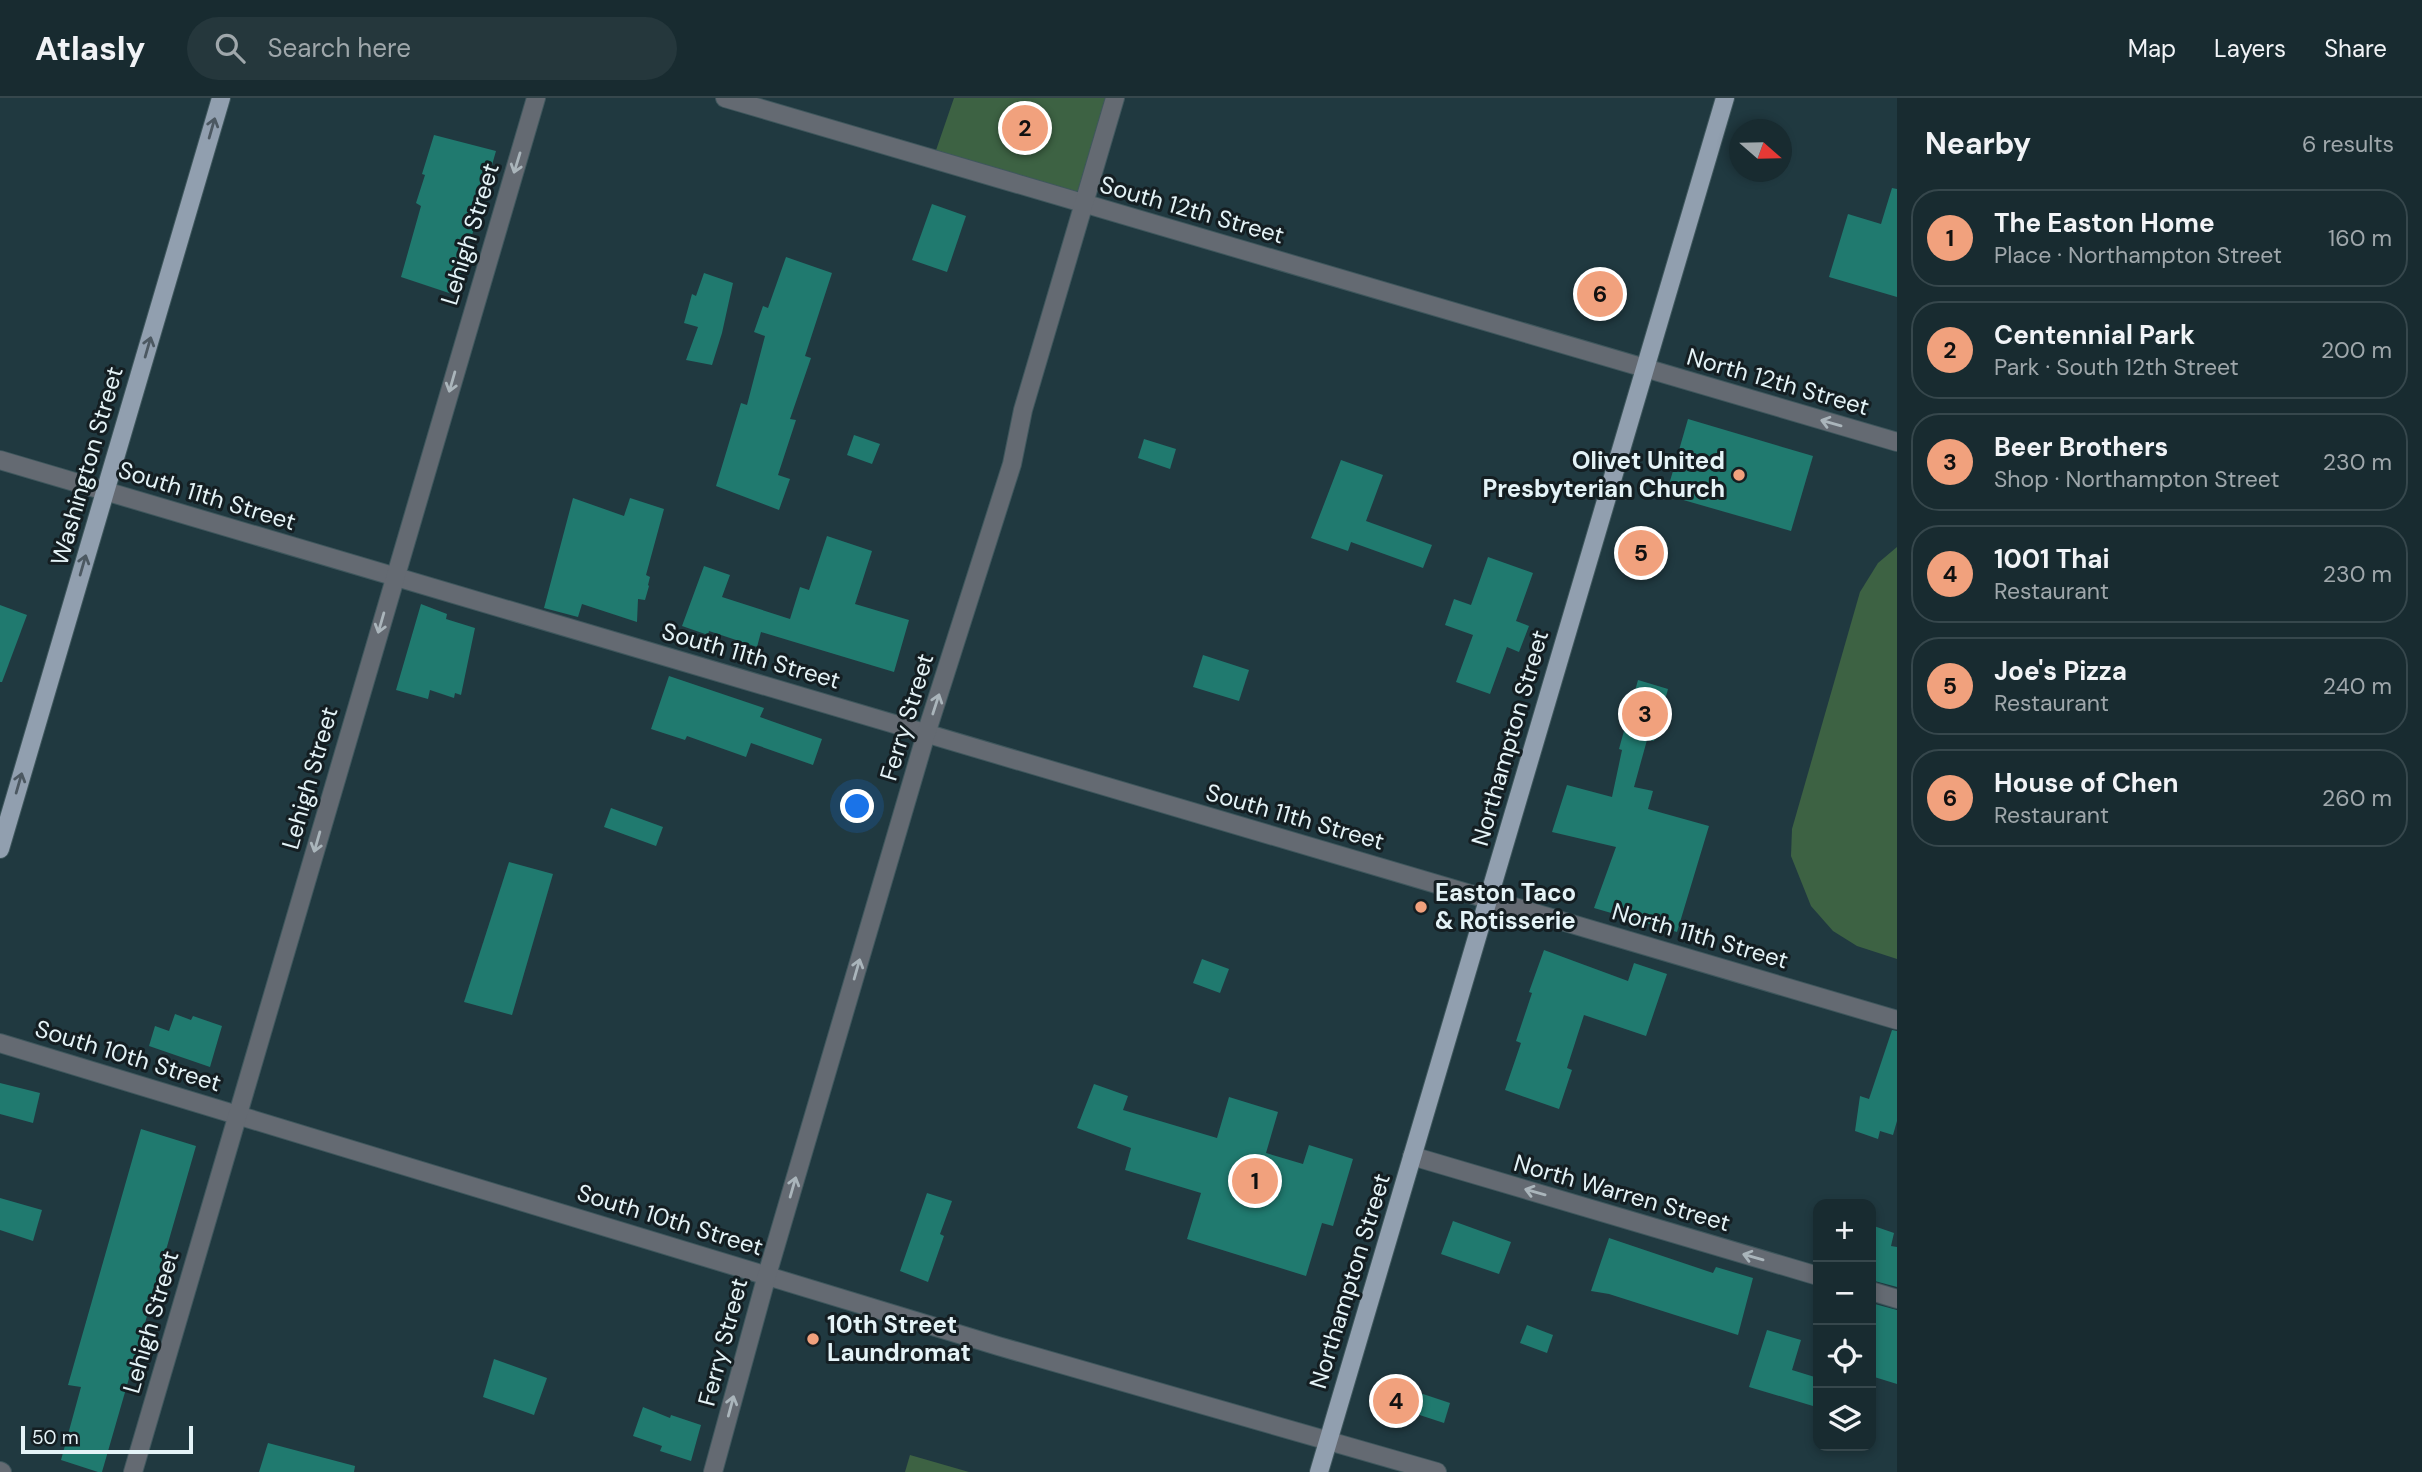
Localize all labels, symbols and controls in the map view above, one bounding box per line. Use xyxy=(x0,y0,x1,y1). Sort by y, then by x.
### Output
search box xyxy=(187,17,677,80)
text: Atlasly xyxy=(35,27,145,70)
icon: search xyxy=(211,29,249,67)
text: Search here xyxy=(267,31,411,65)
text: Map xyxy=(2128,33,2176,64)
text: Layers xyxy=(2214,33,2286,64)
text: Share xyxy=(2324,33,2387,64)
pin: 2 xyxy=(1002,102,1048,154)
one-way arrow xyxy=(206,118,219,140)
north arrow xyxy=(1729,119,1792,182)
text: Nearby xyxy=(1925,124,2031,163)
text: 6 results xyxy=(2302,129,2394,159)
one-way arrow xyxy=(509,152,522,174)
street label: Lehigh Street xyxy=(433,159,506,309)
street label: South 12th Street xyxy=(1096,168,1288,251)
text: The Easton Home xyxy=(1994,206,2215,240)
text: 1 xyxy=(1946,223,1954,253)
text: 160 m xyxy=(2328,223,2392,253)
text: Place · Northampton Street xyxy=(1994,240,2282,270)
pin: 6 xyxy=(1577,268,1623,320)
text: Centennial Park xyxy=(1994,318,2195,352)
text: 2 xyxy=(1943,335,1957,365)
text: 200 m xyxy=(2321,335,2392,365)
one-way arrow xyxy=(142,336,155,358)
street label: North 12th Street xyxy=(1683,341,1873,422)
text: Park · South 12th Street xyxy=(1994,352,2239,382)
street label: Washington Street xyxy=(43,363,130,569)
one-way arrow xyxy=(445,370,458,392)
one-way arrow xyxy=(1821,416,1843,429)
text: Beer Brothers xyxy=(1994,430,2168,464)
place label: Olivet United Presbyterian Church xyxy=(1483,445,1725,504)
text: 3 xyxy=(1943,447,1957,477)
text: 230 m xyxy=(2323,447,2392,477)
street label: South 11th Street xyxy=(115,454,300,537)
text: Shop · Northampton Street xyxy=(1994,464,2279,494)
marker: Olivet United Presbyterian Church xyxy=(1731,467,1747,483)
pin: 5 xyxy=(1618,527,1664,579)
text: 1001 Thai xyxy=(1994,542,2110,576)
one-way arrow xyxy=(78,554,91,576)
text: 4 xyxy=(1943,559,1957,589)
text: 230 m xyxy=(2323,559,2392,589)
text: Restaurant xyxy=(1994,576,2109,606)
one-way arrow xyxy=(374,612,387,634)
street label: South 11th Street xyxy=(658,615,844,696)
street label: Northampton Street xyxy=(1464,626,1555,849)
street label: Ferry Street xyxy=(872,649,941,784)
text: Joe's Pizza xyxy=(1994,654,2127,688)
text: 5 xyxy=(1943,671,1957,701)
text: 240 m xyxy=(2323,671,2392,701)
pin: 3 xyxy=(1622,688,1668,740)
text: Restaurant xyxy=(1994,688,2109,718)
one-way arrow xyxy=(930,693,943,715)
street label: Lehigh Street xyxy=(274,703,345,853)
text: House of Chen xyxy=(1994,766,2179,800)
one-way arrow xyxy=(14,772,27,794)
street label: South 11th Street xyxy=(1202,776,1388,857)
text: 6 xyxy=(1943,783,1957,813)
text: 260 m xyxy=(2322,783,2392,813)
your location xyxy=(840,789,874,823)
text: Restaurant xyxy=(1994,800,2109,830)
one-way arrow xyxy=(310,830,323,852)
place label: Easton Taco & Rotisserie xyxy=(1435,877,1576,936)
street label: North 11th Street xyxy=(1608,896,1792,975)
marker: Easton Taco & Rotisserie xyxy=(1413,899,1429,915)
one-way arrow xyxy=(852,958,865,980)
street label: South 10th Street xyxy=(31,1012,225,1099)
street label: North Warren Street xyxy=(1510,1147,1734,1238)
pin: 1 xyxy=(1232,1155,1278,1207)
street label: Northampton Street xyxy=(1302,1170,1397,1392)
street label: South 10th Street xyxy=(573,1176,767,1263)
one-way arrow xyxy=(788,1177,801,1199)
one-way arrow xyxy=(1524,1185,1546,1198)
map controls xyxy=(1813,1199,1876,1451)
button: + xyxy=(1813,1199,1876,1262)
street label: Lehigh Street xyxy=(115,1247,186,1397)
one-way arrow xyxy=(1742,1249,1764,1262)
button: − xyxy=(1813,1262,1876,1325)
street label: Ferry Street xyxy=(691,1274,755,1409)
place label: 10th Street Laundromat xyxy=(827,1309,971,1368)
button: locate xyxy=(1813,1325,1876,1388)
marker: 10th Street Laundromat xyxy=(805,1331,821,1347)
pin: 4 xyxy=(1373,1375,1419,1427)
button: layers xyxy=(1813,1388,1876,1451)
one-way arrow xyxy=(725,1395,738,1418)
scale bar xyxy=(21,1423,192,1455)
text: 50 m xyxy=(32,1425,79,1450)

